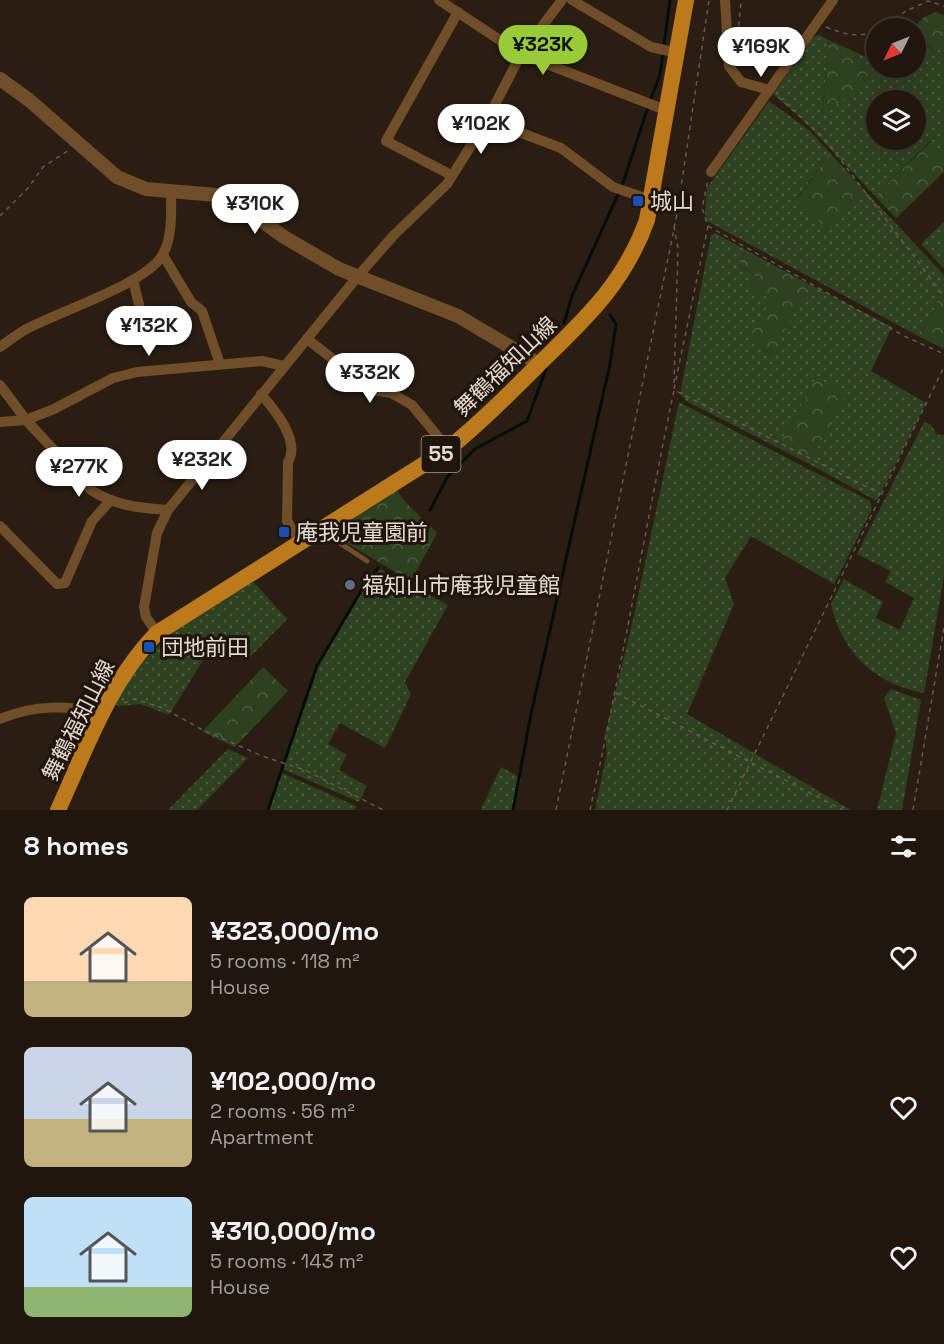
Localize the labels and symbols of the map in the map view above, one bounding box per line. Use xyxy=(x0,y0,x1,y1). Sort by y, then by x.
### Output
north arrow xyxy=(866,18,926,78)
pin: ¥323K xyxy=(501,25,585,76)
pin: ¥169K xyxy=(719,27,803,78)
pin: ¥102K xyxy=(439,104,523,155)
pin: ¥310K xyxy=(213,184,297,235)
place label: 城山 xyxy=(650,187,694,215)
marker: 城山 xyxy=(631,194,645,208)
pin: ¥132K xyxy=(107,306,191,357)
street label: 舞鶴福知山線 xyxy=(448,310,562,422)
pin: ¥332K xyxy=(328,353,412,404)
road number: 55 xyxy=(422,436,460,472)
pin: ¥232K xyxy=(160,440,244,491)
pin: ¥277K xyxy=(37,447,121,498)
place label: 庵我児童園前 xyxy=(296,518,428,546)
marker: 庵我児童園前 xyxy=(277,525,291,539)
place label: 福知山市庵我児童館 xyxy=(362,571,560,599)
marker: 福知山市庵我児童館 xyxy=(343,578,357,592)
place label: 団地前田 xyxy=(161,633,249,661)
marker: 団地前田 xyxy=(142,640,156,654)
street label: 舞鶴福知山線 xyxy=(36,655,120,785)

